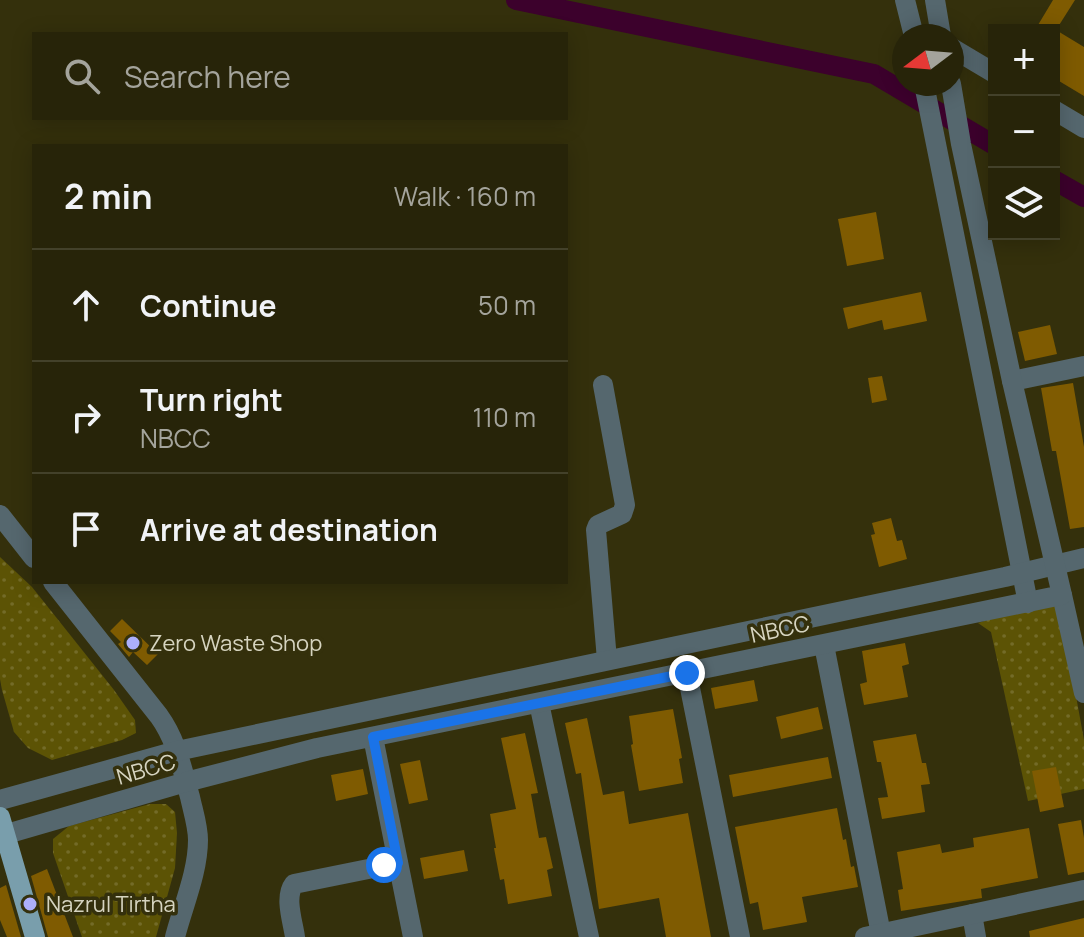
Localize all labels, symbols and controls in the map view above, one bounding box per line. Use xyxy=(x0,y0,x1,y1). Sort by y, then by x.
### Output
north arrow xyxy=(892,24,964,96)
map controls xyxy=(988,24,1060,240)
button: + xyxy=(988,24,1060,96)
search box xyxy=(32,32,568,120)
icon: search xyxy=(60,54,104,98)
text: Search here xyxy=(124,56,291,97)
button: − xyxy=(988,96,1060,168)
button: layers xyxy=(988,168,1060,240)
text: 2 min xyxy=(64,173,152,219)
text: Walk · 160 m xyxy=(394,178,536,214)
icon: ahead xyxy=(64,283,108,327)
text: Continue xyxy=(140,285,276,326)
text: 50 m xyxy=(478,287,536,323)
text: Turn right xyxy=(140,379,283,420)
icon: right xyxy=(64,395,108,439)
text: 110 m xyxy=(473,399,536,435)
text: NBCC xyxy=(140,420,211,456)
icon: arrive xyxy=(64,507,108,551)
text: Arrive at destination xyxy=(140,509,438,550)
street label: NBCC xyxy=(748,608,812,650)
place label: Zero Waste Shop xyxy=(149,628,322,658)
marker: Zero Waste Shop xyxy=(124,634,142,652)
route end xyxy=(669,655,705,691)
street label: NBCC xyxy=(113,746,179,792)
route start xyxy=(366,847,402,883)
place label: Nazrul Tirtha xyxy=(46,889,176,919)
marker: Nazrul Tirtha xyxy=(21,895,39,913)

